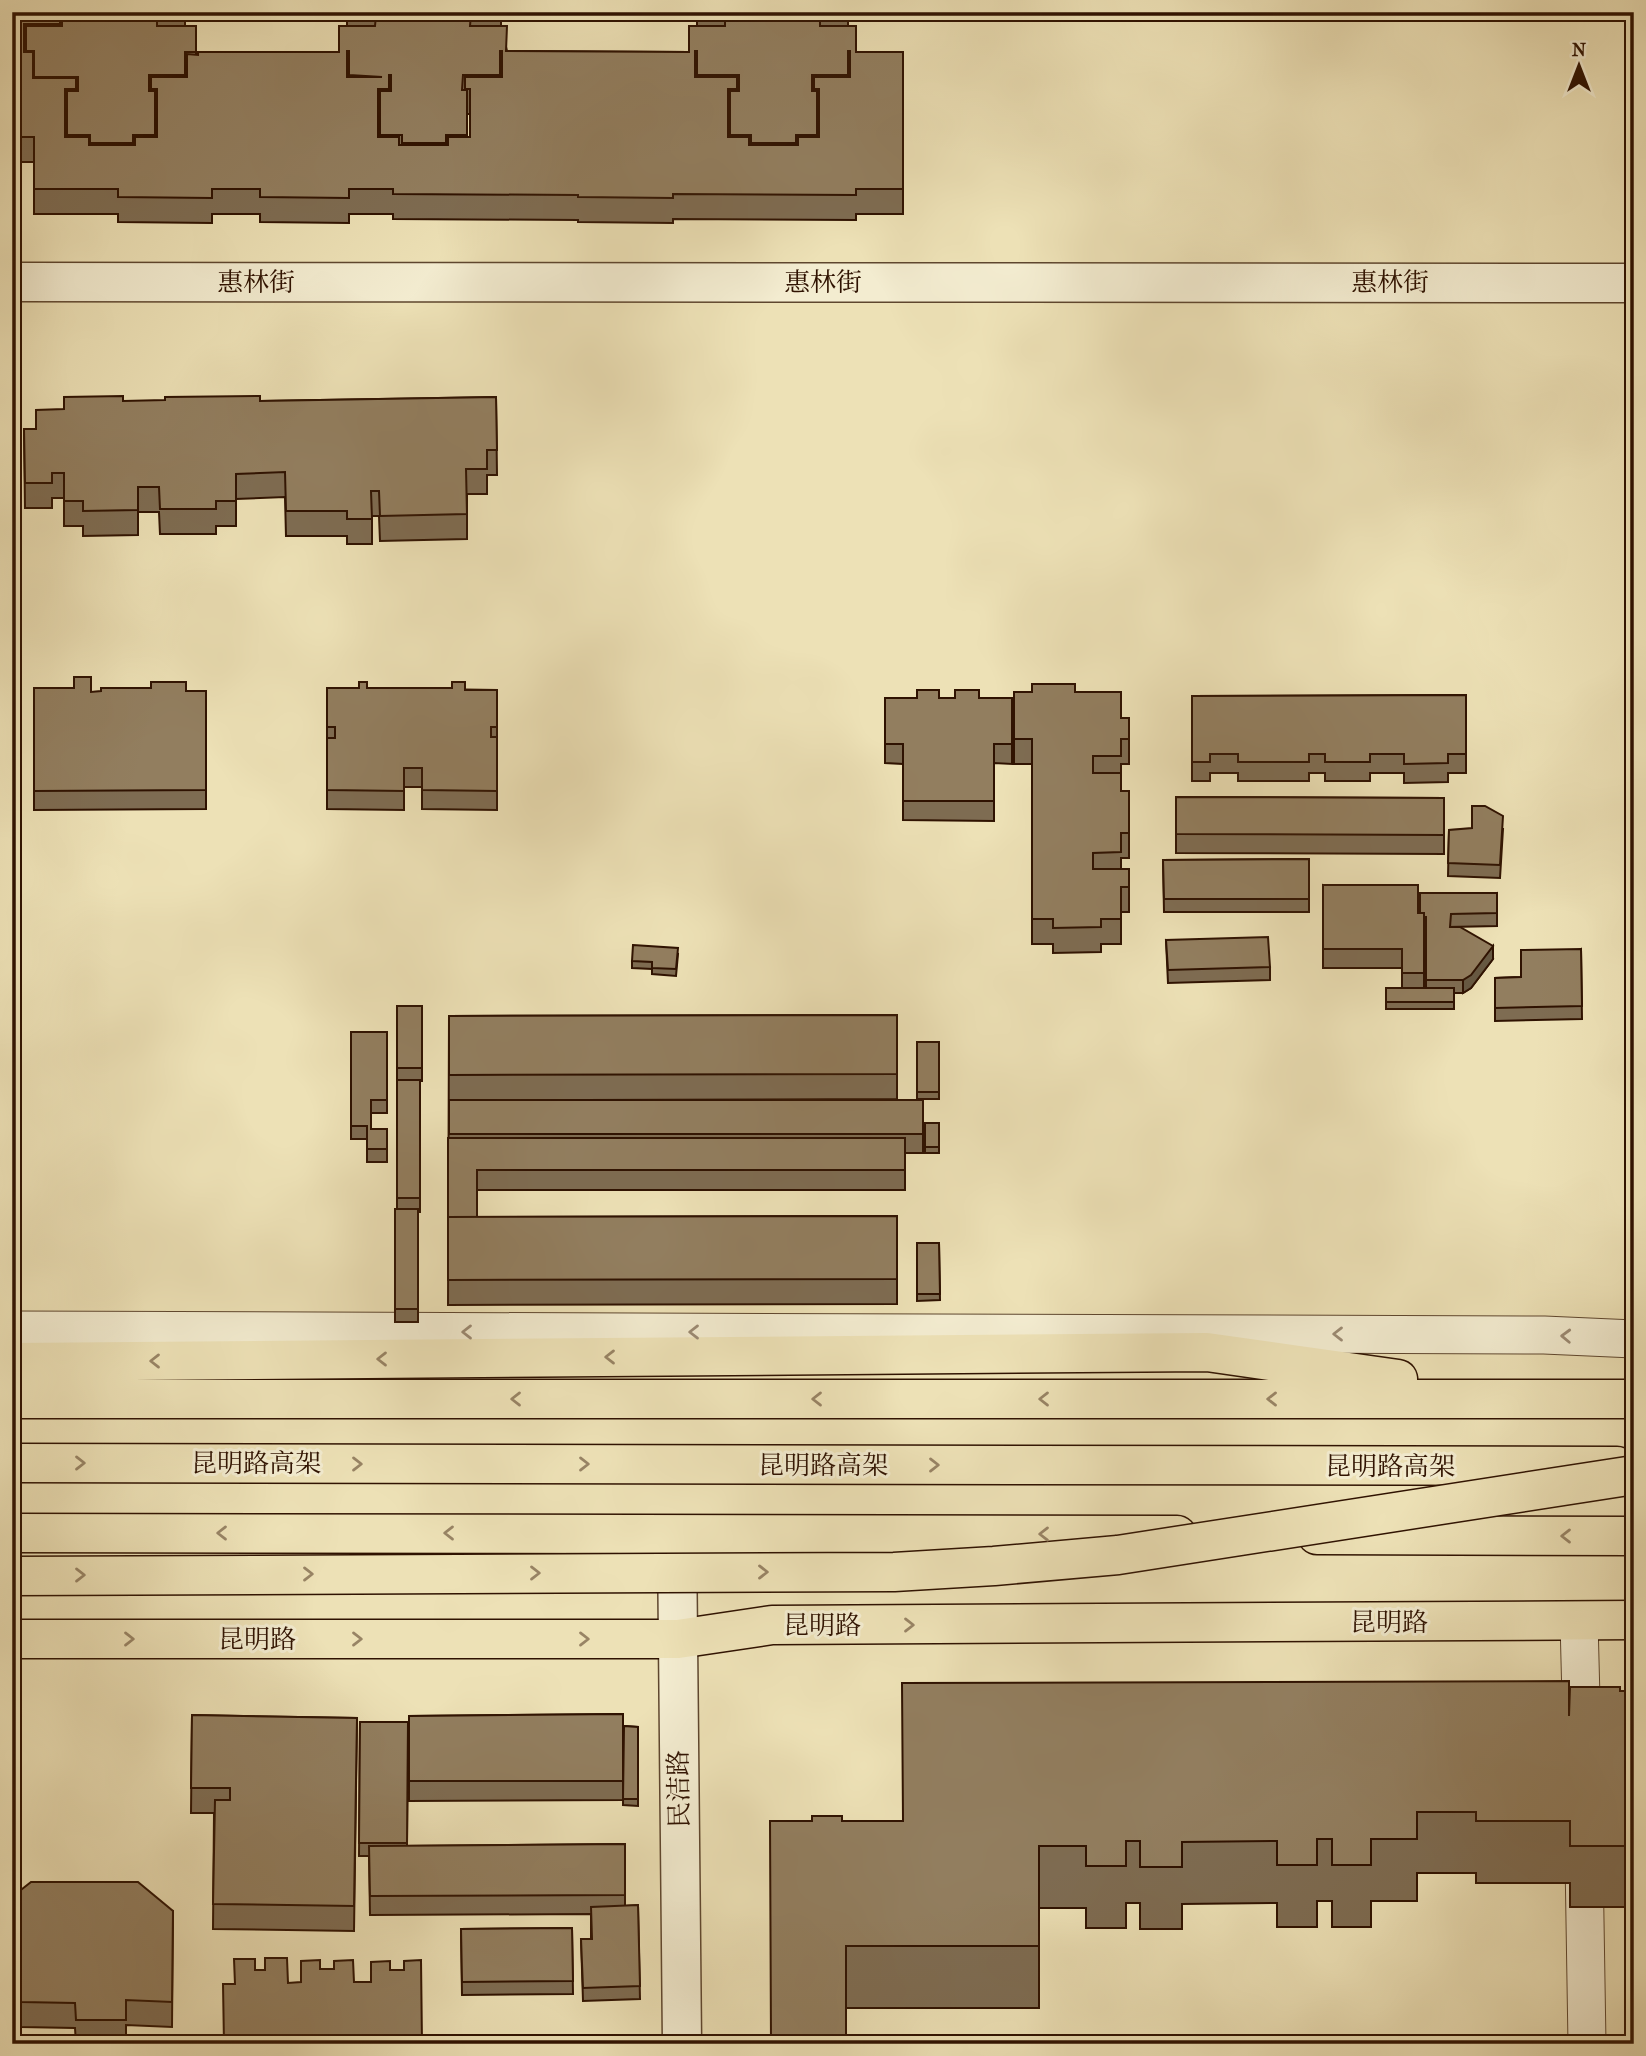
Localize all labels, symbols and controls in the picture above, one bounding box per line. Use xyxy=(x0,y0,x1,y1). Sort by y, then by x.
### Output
north arrow xyxy=(1544,32,1614,102)
text: N xyxy=(1572,39,1587,61)
street label: 惠林街 xyxy=(217,267,295,298)
street label: 惠林街 xyxy=(784,267,862,298)
street label: 惠林街 xyxy=(1351,267,1429,298)
one-way arrow xyxy=(461,1324,471,1340)
one-way arrow xyxy=(688,1324,699,1340)
one-way arrow xyxy=(1332,1326,1343,1342)
one-way arrow xyxy=(1560,1328,1571,1343)
one-way arrow xyxy=(604,1349,614,1365)
one-way arrow xyxy=(376,1351,387,1367)
one-way arrow xyxy=(149,1353,159,1369)
one-way arrow xyxy=(510,1391,520,1407)
one-way arrow xyxy=(811,1391,821,1407)
one-way arrow xyxy=(1038,1391,1049,1407)
one-way arrow xyxy=(1266,1391,1276,1407)
street label: 昆明路高架 xyxy=(191,1448,321,1479)
street label: 昆明路高架 xyxy=(758,1450,888,1481)
street label: 昆明路高架 xyxy=(1325,1451,1455,1482)
one-way arrow xyxy=(76,1455,86,1471)
one-way arrow xyxy=(352,1456,363,1472)
one-way arrow xyxy=(580,1456,590,1472)
one-way arrow xyxy=(930,1457,940,1473)
one-way arrow xyxy=(216,1525,226,1541)
one-way arrow xyxy=(443,1525,454,1541)
one-way arrow xyxy=(1038,1526,1049,1542)
one-way arrow xyxy=(1560,1528,1570,1544)
one-way arrow xyxy=(531,1565,541,1581)
one-way arrow xyxy=(758,1565,769,1580)
one-way arrow xyxy=(303,1566,314,1582)
one-way arrow xyxy=(76,1567,86,1583)
street label: 昆明路 xyxy=(1350,1607,1428,1638)
street label: 昆明路 xyxy=(783,1610,861,1641)
one-way arrow xyxy=(904,1617,915,1633)
street label: 昆明路 xyxy=(218,1624,296,1655)
one-way arrow xyxy=(125,1631,135,1647)
one-way arrow xyxy=(352,1631,363,1647)
one-way arrow xyxy=(580,1631,590,1647)
street label: 民洁路 xyxy=(663,1750,695,1828)

